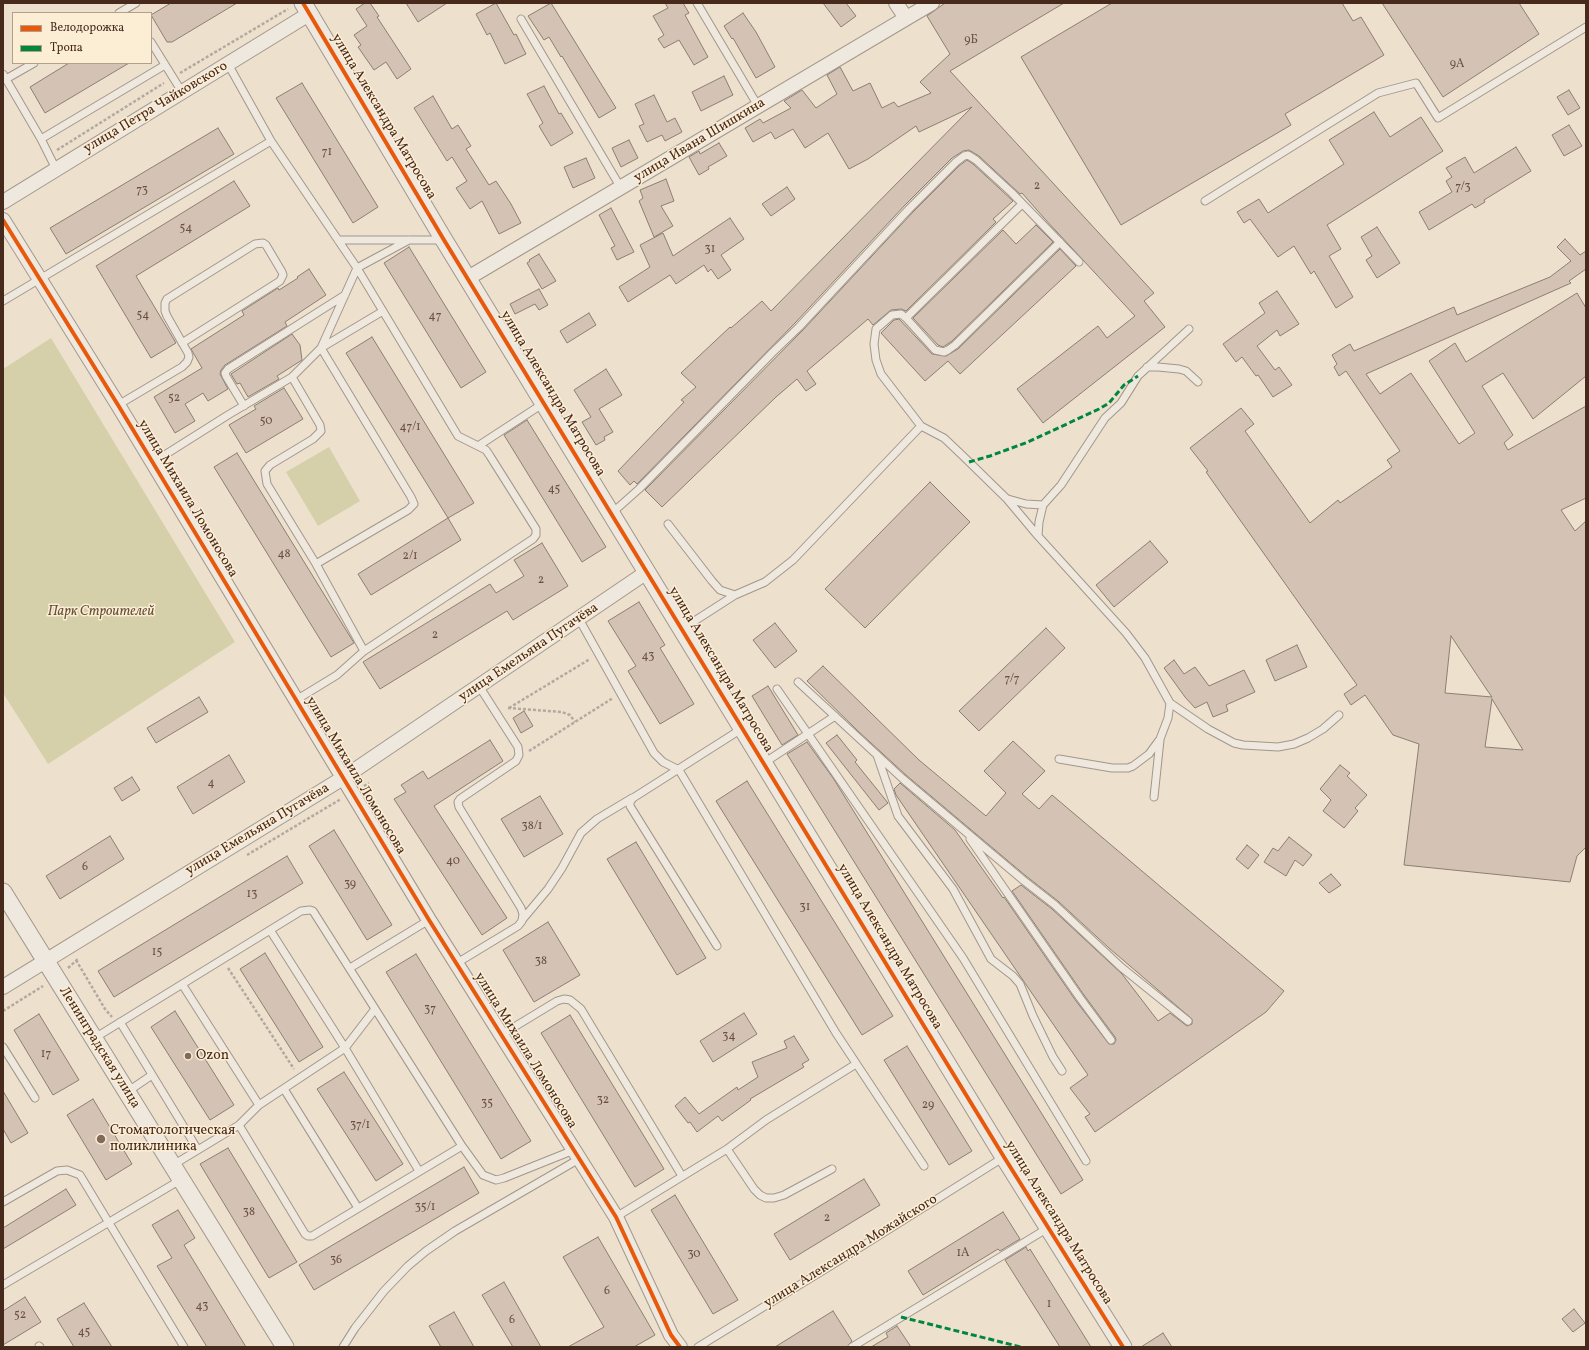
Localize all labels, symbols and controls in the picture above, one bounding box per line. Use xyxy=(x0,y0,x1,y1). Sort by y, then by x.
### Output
legend xyxy=(12,12,152,64)
text: Велодорожка xyxy=(50,20,124,36)
street label: улица Александра Матросова xyxy=(327,31,439,203)
house number: 9Б xyxy=(964,34,978,48)
text: Тропа xyxy=(50,40,83,56)
street label: улица Петра Чайковского xyxy=(81,58,231,158)
house number: 9А xyxy=(1450,58,1464,72)
street label: улица Ивана Шишкина xyxy=(631,95,769,187)
house number: 71 xyxy=(322,146,332,160)
house number: 2 xyxy=(1034,180,1040,194)
house number: 7/3 xyxy=(1455,181,1471,195)
house number: 73 xyxy=(136,184,148,198)
house number: 54 xyxy=(180,222,192,236)
house number: 31 xyxy=(705,243,715,257)
street label: улица Александра Матросова xyxy=(496,308,608,480)
house number: 54 xyxy=(137,309,149,323)
house number: 47 xyxy=(429,310,441,324)
house number: 52 xyxy=(168,392,180,406)
house number: 50 xyxy=(260,415,272,429)
street label: улица Михаила Ломоносова xyxy=(133,417,241,581)
house number: 47/1 xyxy=(399,421,421,435)
house number: 45 xyxy=(548,483,560,497)
house number: 48 xyxy=(277,548,291,562)
house number: 2/1 xyxy=(402,550,418,564)
house number: 2 xyxy=(538,574,544,588)
street label: улица Александра Матросова xyxy=(664,584,776,756)
street label: улица Емельяна Пугачёва xyxy=(456,600,602,706)
park label: Парк Строителей xyxy=(48,604,154,620)
house number: 2 xyxy=(432,629,438,643)
house number: 43 xyxy=(642,650,654,664)
house number: 7/7 xyxy=(1004,673,1020,687)
street label: улица Михаила Ломоносова xyxy=(301,694,409,858)
house number: 4 xyxy=(207,777,215,791)
street label: улица Емельяна Пугачёва xyxy=(183,780,333,880)
house number: 38/1 xyxy=(522,820,542,834)
house number: 40 xyxy=(446,855,460,869)
house number: 6 xyxy=(82,861,88,875)
street label: улица Александра Матросова xyxy=(833,861,945,1033)
house number: 39 xyxy=(344,878,356,892)
house number: 13 xyxy=(247,888,257,902)
house number: 31 xyxy=(800,901,810,915)
house number: 15 xyxy=(152,946,162,960)
house number: 38 xyxy=(535,955,547,969)
street label: улица Михаила Ломоносова xyxy=(470,970,580,1132)
street label: Ленинградская улица xyxy=(55,984,143,1112)
house number: 37 xyxy=(424,1003,436,1017)
house number: 34 xyxy=(722,1030,736,1044)
house number: 17 xyxy=(41,1048,51,1062)
place label: Ozon xyxy=(196,1048,229,1064)
marker: Ozon xyxy=(183,1051,193,1061)
house number: 32 xyxy=(597,1094,609,1108)
house number: 35 xyxy=(481,1097,493,1111)
house number: 29 xyxy=(922,1099,934,1113)
house number: 37/1 xyxy=(350,1119,370,1133)
place label: Стоматологическая поликлиника xyxy=(110,1123,235,1156)
marker: Стоматологическая поликлиника xyxy=(95,1133,107,1145)
street label: улица Александра Матросова xyxy=(1000,1138,1116,1308)
street label: улица Александра Можайского xyxy=(761,1191,941,1313)
house number: 35/1 xyxy=(415,1201,435,1215)
house number: 38 xyxy=(243,1206,255,1220)
house number: 2 xyxy=(824,1212,830,1226)
house number: 1А xyxy=(956,1247,970,1261)
house number: 30 xyxy=(687,1248,701,1262)
house number: 36 xyxy=(330,1254,342,1268)
house number: 6 xyxy=(604,1285,610,1299)
house number: 1 xyxy=(1047,1298,1051,1312)
house number: 43 xyxy=(196,1300,208,1314)
house number: 52 xyxy=(14,1309,26,1323)
house number: 6 xyxy=(509,1314,515,1328)
house number: 45 xyxy=(78,1326,90,1340)

